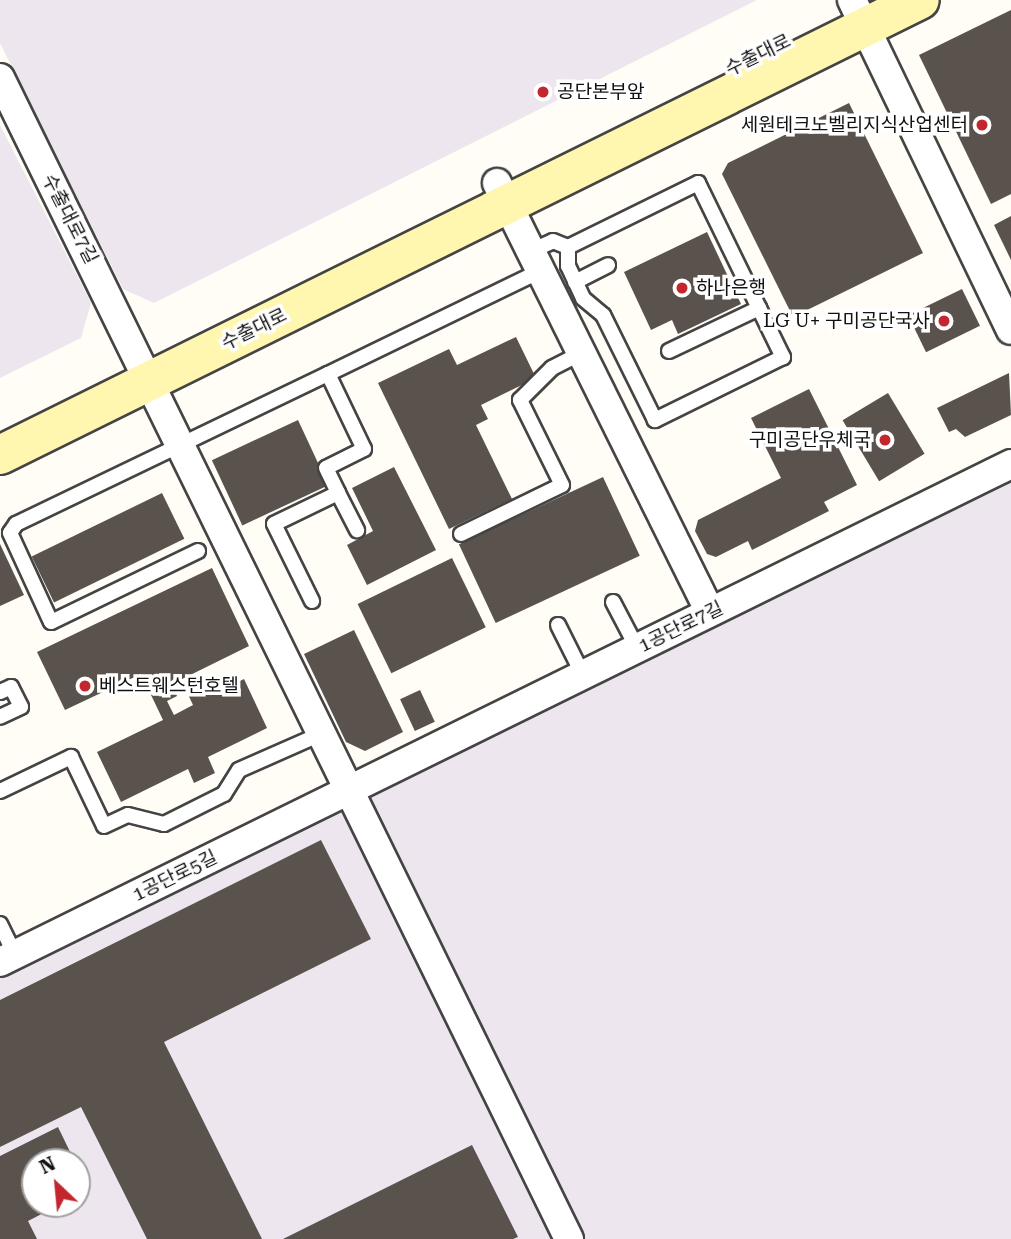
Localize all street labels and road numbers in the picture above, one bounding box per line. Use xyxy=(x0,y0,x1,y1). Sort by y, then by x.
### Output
street label: 수출대로 xyxy=(722,29,794,81)
street label: 수출대로7길 xyxy=(38,170,102,268)
street label: 수출대로 xyxy=(218,303,290,355)
street label: 1공단로7길 xyxy=(635,597,727,657)
street label: 1공단로5길 xyxy=(129,846,221,906)

